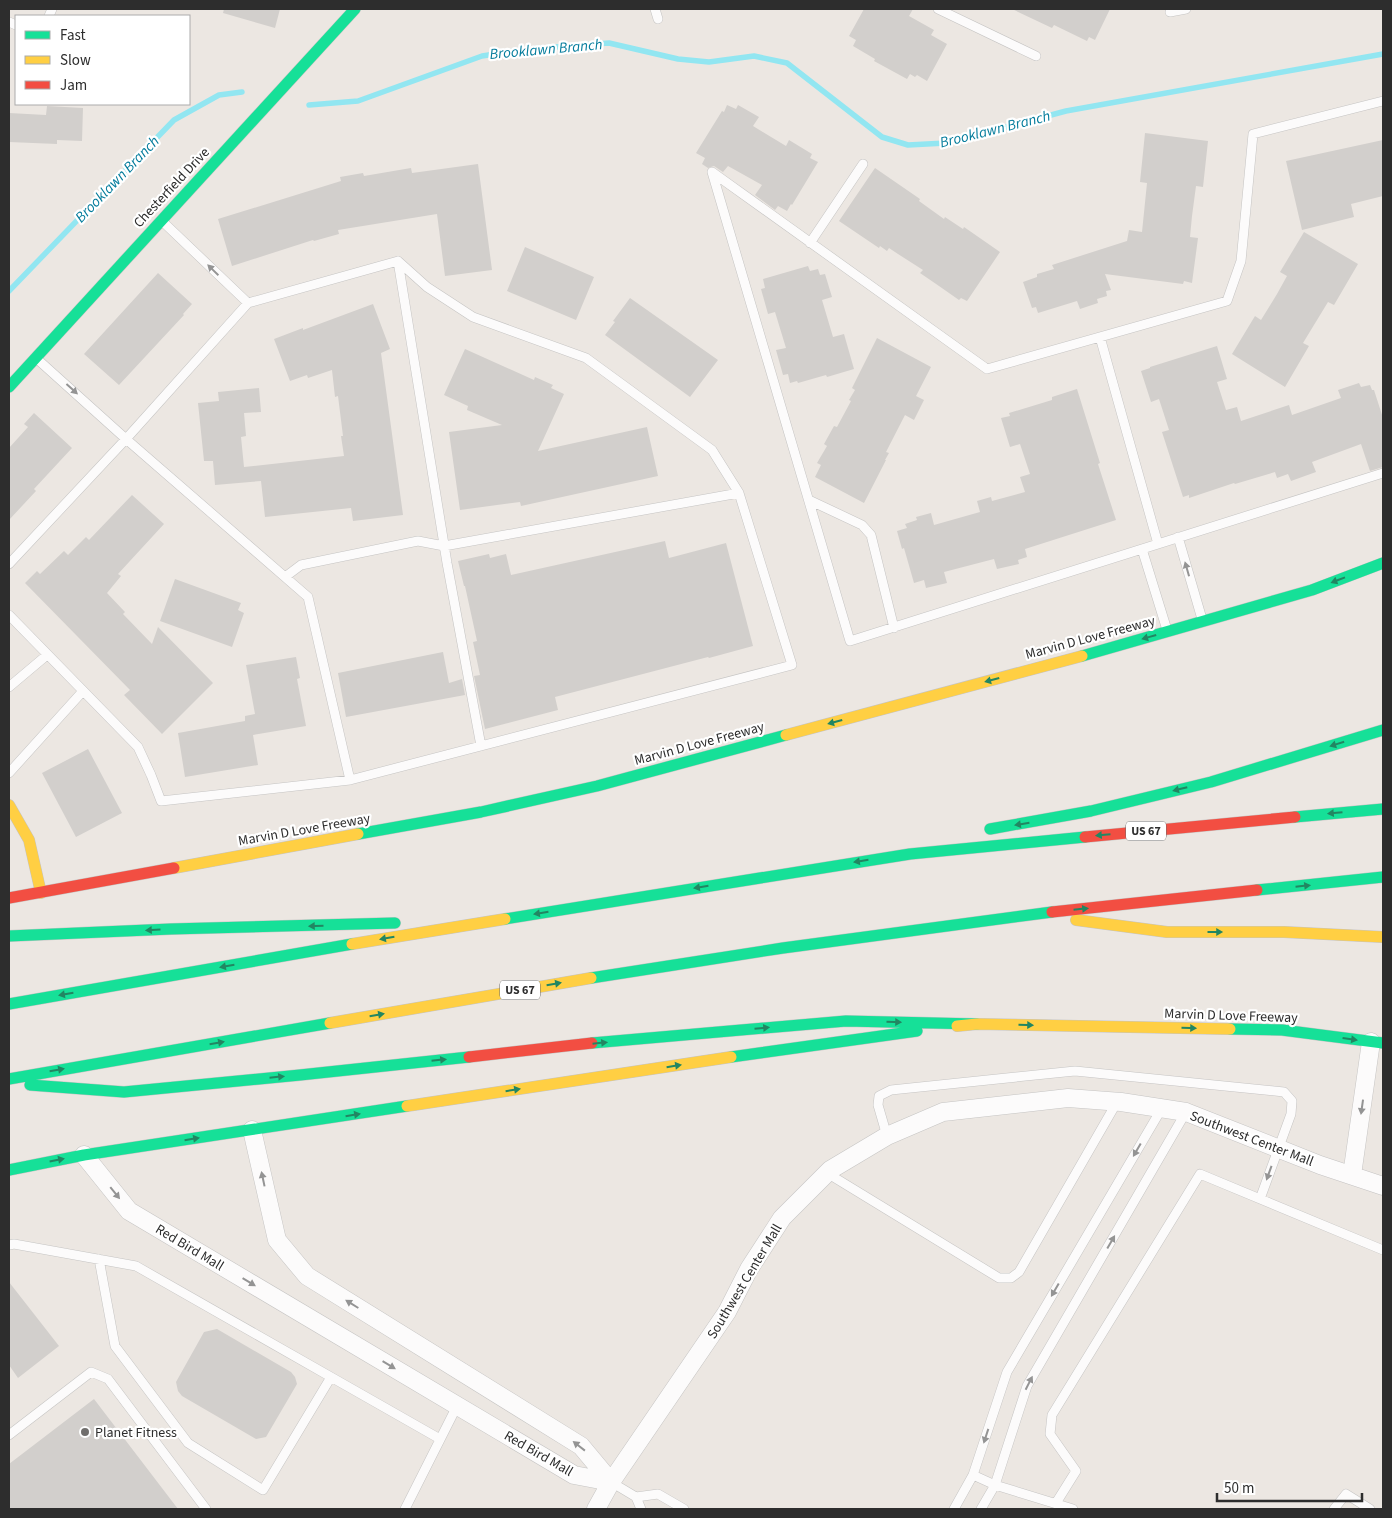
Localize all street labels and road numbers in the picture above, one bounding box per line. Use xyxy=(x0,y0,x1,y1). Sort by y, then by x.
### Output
street label: Chesterfield Drive xyxy=(129,143,214,232)
street label: Marvin D Love Freeway xyxy=(1023,611,1158,665)
street label: Marvin D Love Freeway xyxy=(632,717,767,771)
street label: Marvin D Love Freeway xyxy=(237,808,372,851)
road number: US 67 xyxy=(1126,821,1166,840)
road number: US 67 xyxy=(500,980,540,1000)
street label: Marvin D Love Freeway xyxy=(1164,1004,1298,1028)
street label: Southwest Center Mall xyxy=(1187,1106,1317,1172)
street label: Red Bird Mall xyxy=(151,1220,228,1276)
street label: Southwest Center Mall xyxy=(702,1220,787,1343)
street label: Red Bird Mall xyxy=(500,1426,577,1482)

